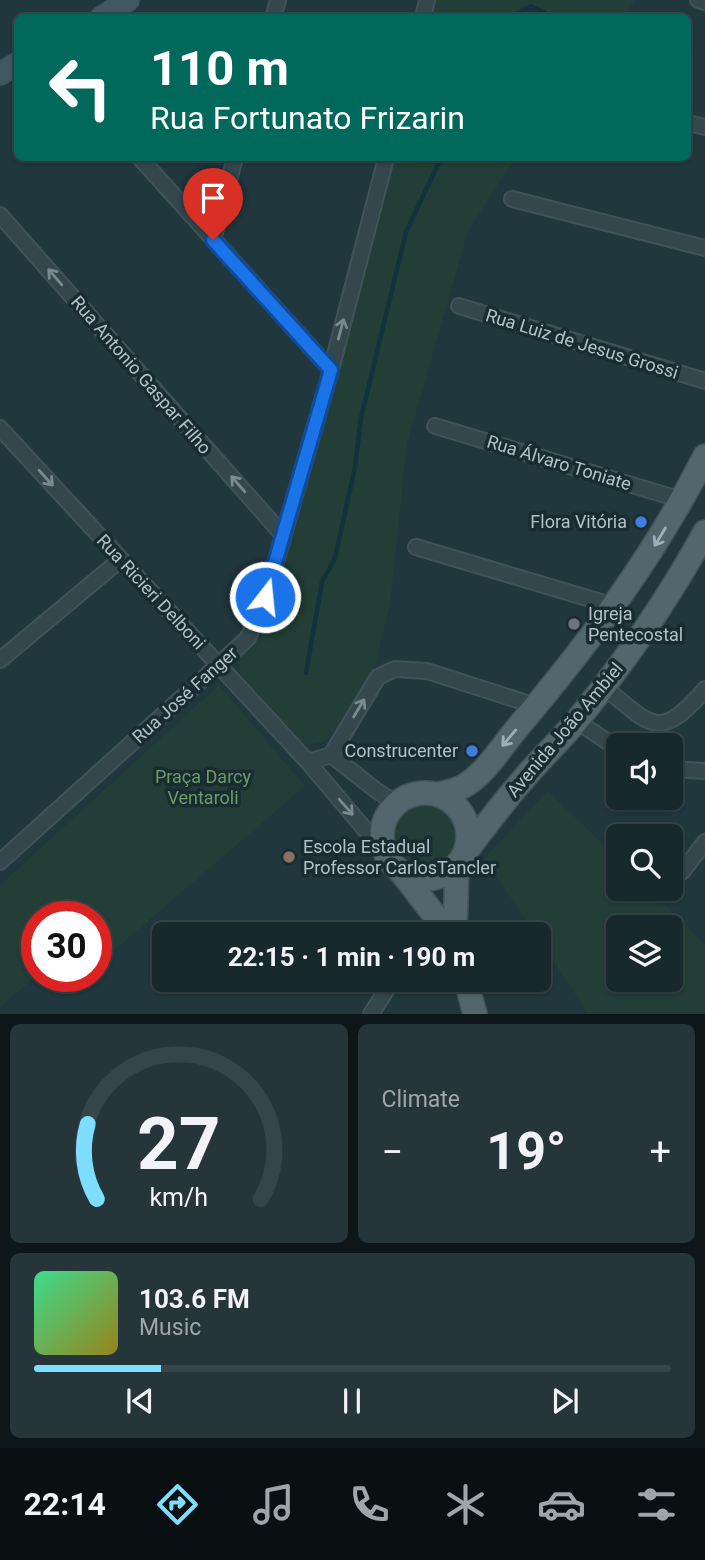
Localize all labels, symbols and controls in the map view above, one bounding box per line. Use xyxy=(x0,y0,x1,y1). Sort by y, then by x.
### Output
text: 110 m xyxy=(150,40,289,97)
icon: left xyxy=(35,42,126,133)
text: Rua Fortunato Frizarin xyxy=(150,99,465,137)
pin xyxy=(183,168,243,240)
icon: arrive xyxy=(194,179,232,217)
one-way arrow xyxy=(47,268,63,286)
street label: Rua Antonio Gaspar Filho xyxy=(67,291,216,458)
street label: Rua Luiz de Jesus Grossi xyxy=(483,304,681,383)
one-way arrow xyxy=(335,319,348,341)
street label: Rua Álvaro Toniate xyxy=(484,431,634,494)
one-way arrow xyxy=(38,469,54,487)
one-way arrow xyxy=(230,476,246,494)
place label: Flora Vitória xyxy=(530,511,627,532)
marker: Flora Vitória xyxy=(633,514,649,530)
one-way arrow xyxy=(653,527,667,547)
street label: Rua Ricieri Delboni xyxy=(93,530,210,653)
position arrow xyxy=(228,560,302,634)
place label: Igreja Pentecostal xyxy=(588,603,683,645)
marker: Igreja Pentecostal xyxy=(566,616,582,632)
street label: Rua José Fanger xyxy=(128,642,241,747)
street label: Avenida João Ambiel xyxy=(502,658,627,801)
one-way arrow xyxy=(353,698,367,718)
one-way arrow xyxy=(501,729,517,747)
map controls xyxy=(606,733,683,992)
button: sound xyxy=(606,733,683,810)
place label: Construcenter xyxy=(344,740,458,761)
marker: Construcenter xyxy=(464,743,480,759)
park label: Praça Darcy Ventaroli xyxy=(155,766,252,808)
one-way arrow xyxy=(338,798,354,816)
button: search xyxy=(606,824,683,901)
place label: Escola Estadual Professor CarlosTancler xyxy=(303,836,496,878)
marker: Escola Estadual Professor CarlosTancler xyxy=(281,849,297,865)
speed limit sign: 30 xyxy=(21,901,112,992)
button: layers xyxy=(606,915,683,992)
text: 22:15 · 1 min · 190 m xyxy=(228,942,475,972)
text: Climate xyxy=(382,1086,460,1113)
text: 27 xyxy=(137,1102,221,1188)
text: 19° xyxy=(486,1121,566,1182)
text: − xyxy=(382,1130,403,1174)
text: + xyxy=(649,1130,671,1174)
text: km/h xyxy=(149,1183,208,1212)
text: 103.6 FM xyxy=(139,1284,250,1314)
text: Music xyxy=(139,1314,201,1341)
icon: previous xyxy=(121,1382,159,1420)
icon: pause xyxy=(333,1382,371,1420)
icon: next xyxy=(546,1382,584,1420)
icon: directions xyxy=(153,1480,202,1529)
icon: music xyxy=(249,1480,298,1529)
icon: phone xyxy=(345,1480,394,1529)
icon: climate xyxy=(441,1480,490,1529)
icon: car xyxy=(537,1480,586,1529)
icon: filters xyxy=(632,1480,681,1529)
text: 22:14 xyxy=(23,1485,106,1523)

